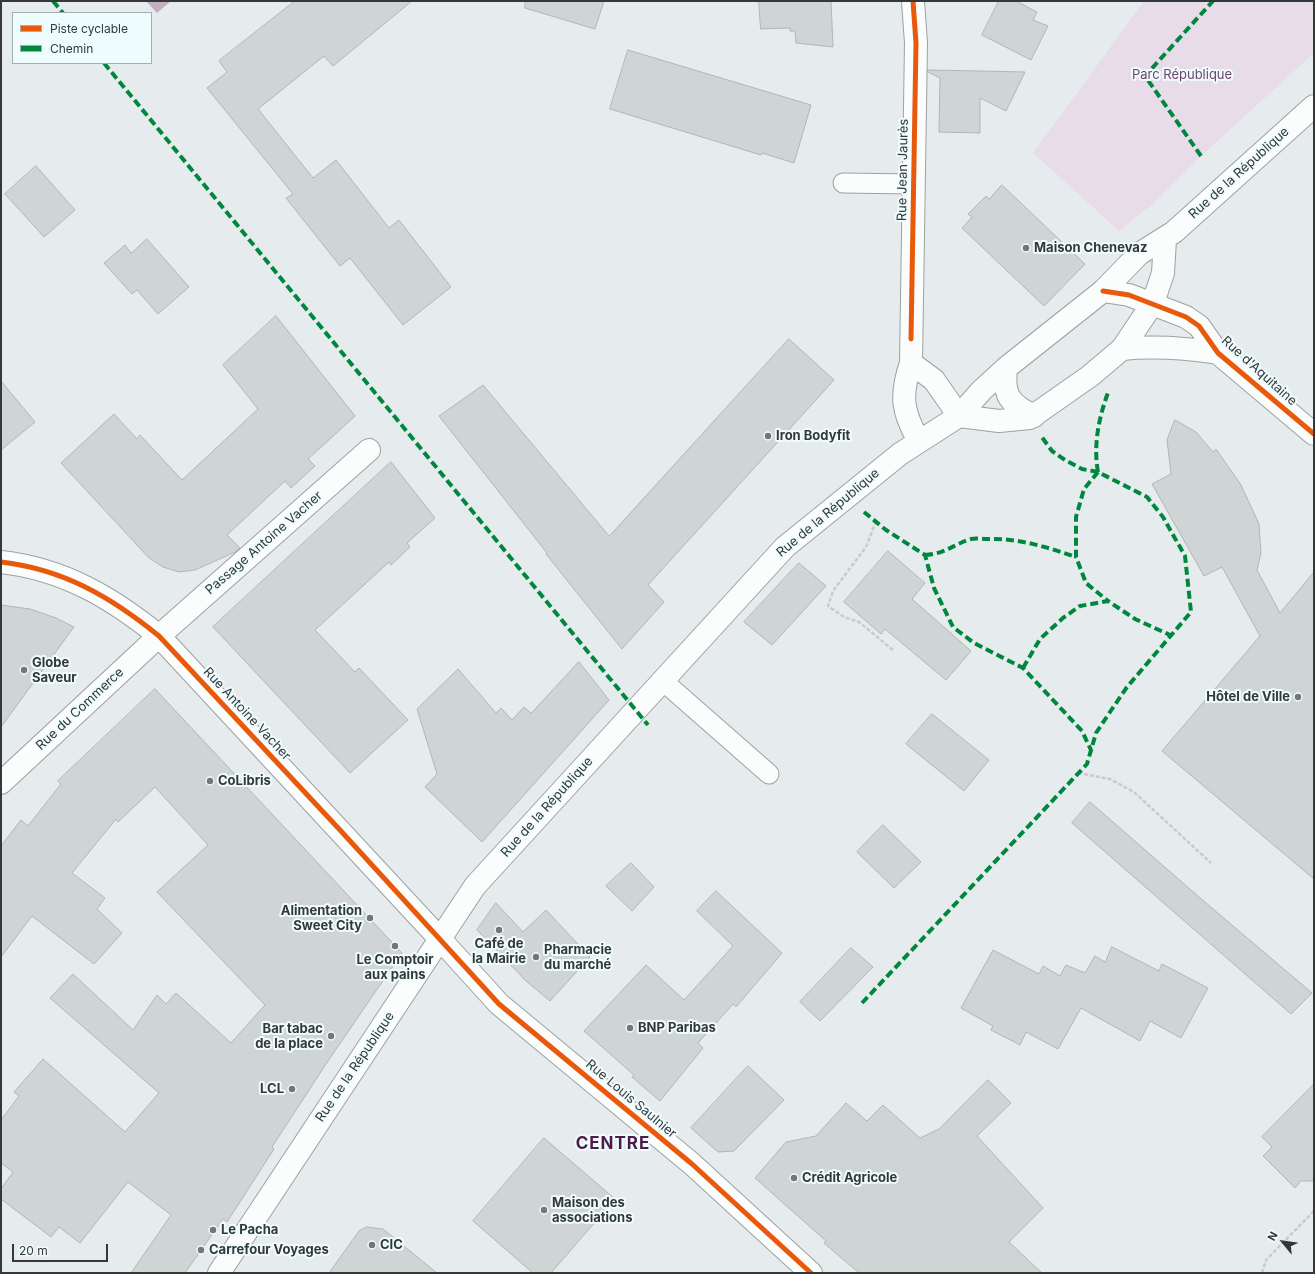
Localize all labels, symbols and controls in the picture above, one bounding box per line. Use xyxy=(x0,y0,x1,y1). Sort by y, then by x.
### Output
legend xyxy=(12,12,152,64)
text: Piste cyclable xyxy=(50,21,128,36)
text: Chemin xyxy=(50,41,93,56)
park label: Parc République xyxy=(1132,67,1232,83)
street label: Rue Jean Jaurès xyxy=(894,119,912,221)
street label: Rue de la République xyxy=(1186,124,1292,222)
place label: Maison Chenevaz xyxy=(1034,240,1147,256)
marker: Maison Chenevaz xyxy=(1021,243,1031,253)
street label: Rue d'Aquitaine xyxy=(1218,333,1300,409)
place label: Iron Bodyfit xyxy=(776,428,850,444)
marker: Iron Bodyfit xyxy=(763,431,773,441)
street label: Rue de la République xyxy=(773,465,883,561)
street label: Passage Antoine Vacher xyxy=(202,488,326,598)
place label: Globe Saveur xyxy=(32,655,77,686)
street label: Rue du Commerce xyxy=(33,664,127,754)
street label: Rue Antoine Vacher xyxy=(200,664,294,764)
marker: Globe Saveur xyxy=(19,665,29,675)
place label: Hôtel de Ville xyxy=(1206,689,1290,705)
marker: Hôtel de Ville xyxy=(1293,692,1303,702)
street label: Rue de la République xyxy=(498,754,596,860)
place label: CoLibris xyxy=(218,773,271,789)
marker: CoLibris xyxy=(205,776,215,786)
place label: Alimentation Sweet City xyxy=(281,903,362,934)
marker: Alimentation Sweet City xyxy=(365,913,375,923)
marker: Café de la Mairie xyxy=(494,925,504,935)
place label: Café de la Mairie xyxy=(472,936,526,967)
marker: Le Comptoir aux pains xyxy=(390,941,400,951)
place label: Pharmacie du marché xyxy=(544,942,612,973)
place label: Le Comptoir aux pains xyxy=(356,952,434,983)
marker: Pharmacie du marché xyxy=(531,952,541,962)
street label: Rue de la République xyxy=(312,1009,398,1125)
place label: BNP Paribas xyxy=(638,1020,716,1036)
place label: Bar tabac de la place xyxy=(255,1021,323,1052)
marker: BNP Paribas xyxy=(625,1023,635,1033)
marker: Bar tabac de la place xyxy=(326,1031,336,1041)
street label: Rue Louis Saulnier xyxy=(582,1057,680,1141)
place label: LCL xyxy=(260,1081,284,1097)
marker: LCL xyxy=(287,1084,297,1094)
district label: CENTRE xyxy=(576,1134,650,1154)
place label: Crédit Agricole xyxy=(802,1170,897,1186)
marker: Crédit Agricole xyxy=(789,1173,799,1183)
place label: Maison des associations xyxy=(552,1195,632,1226)
marker: Maison des associations xyxy=(539,1205,549,1215)
place label: Le Pacha xyxy=(221,1222,278,1238)
north arrow xyxy=(1263,1222,1303,1262)
marker: Le Pacha xyxy=(208,1225,218,1235)
text: N xyxy=(1264,1229,1281,1243)
scale bar xyxy=(14,1236,110,1262)
place label: CIC xyxy=(380,1237,403,1253)
marker: CIC xyxy=(367,1240,377,1250)
place label: Carrefour Voyages xyxy=(209,1242,329,1258)
text: 20 m xyxy=(19,1243,48,1258)
marker: Carrefour Voyages xyxy=(196,1245,206,1255)

